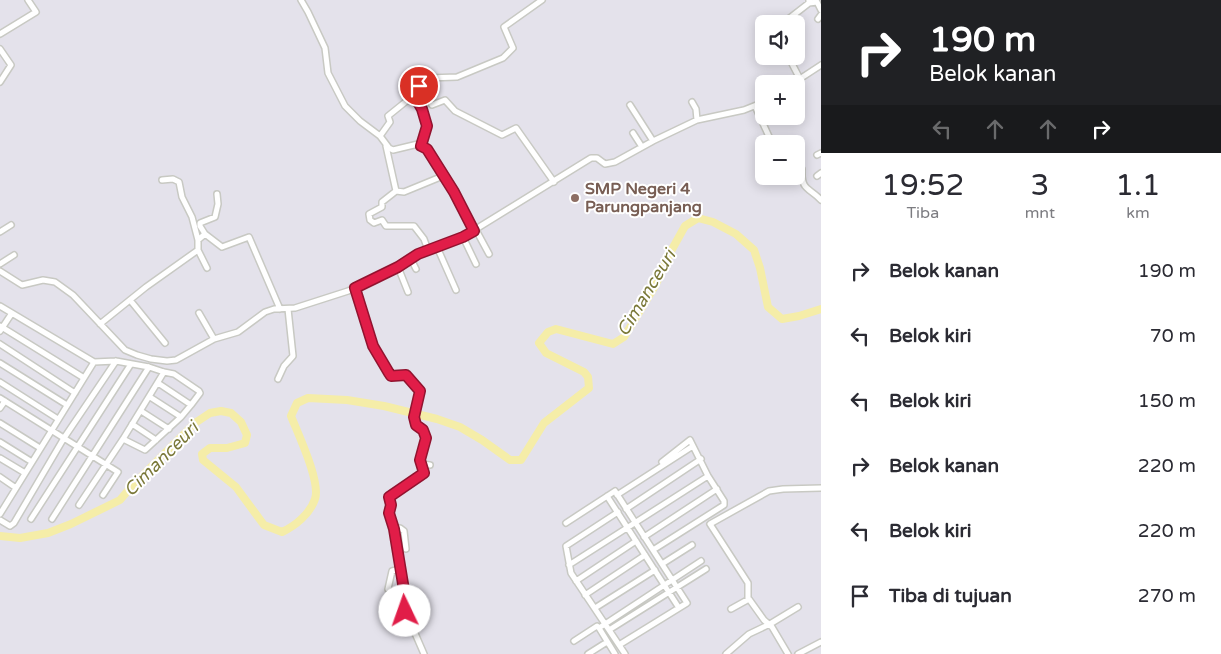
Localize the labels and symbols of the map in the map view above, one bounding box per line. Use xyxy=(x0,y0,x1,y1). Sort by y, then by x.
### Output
pin xyxy=(398,65,440,107)
place label: SMP Negeri 4 Parungpanjang xyxy=(585,179,702,217)
marker: SMP Negeri 4 Parungpanjang xyxy=(569,192,581,204)
water label: Cimanceuri xyxy=(612,244,682,340)
water label: Cimanceuri xyxy=(119,415,205,501)
position arrow xyxy=(378,584,430,636)

